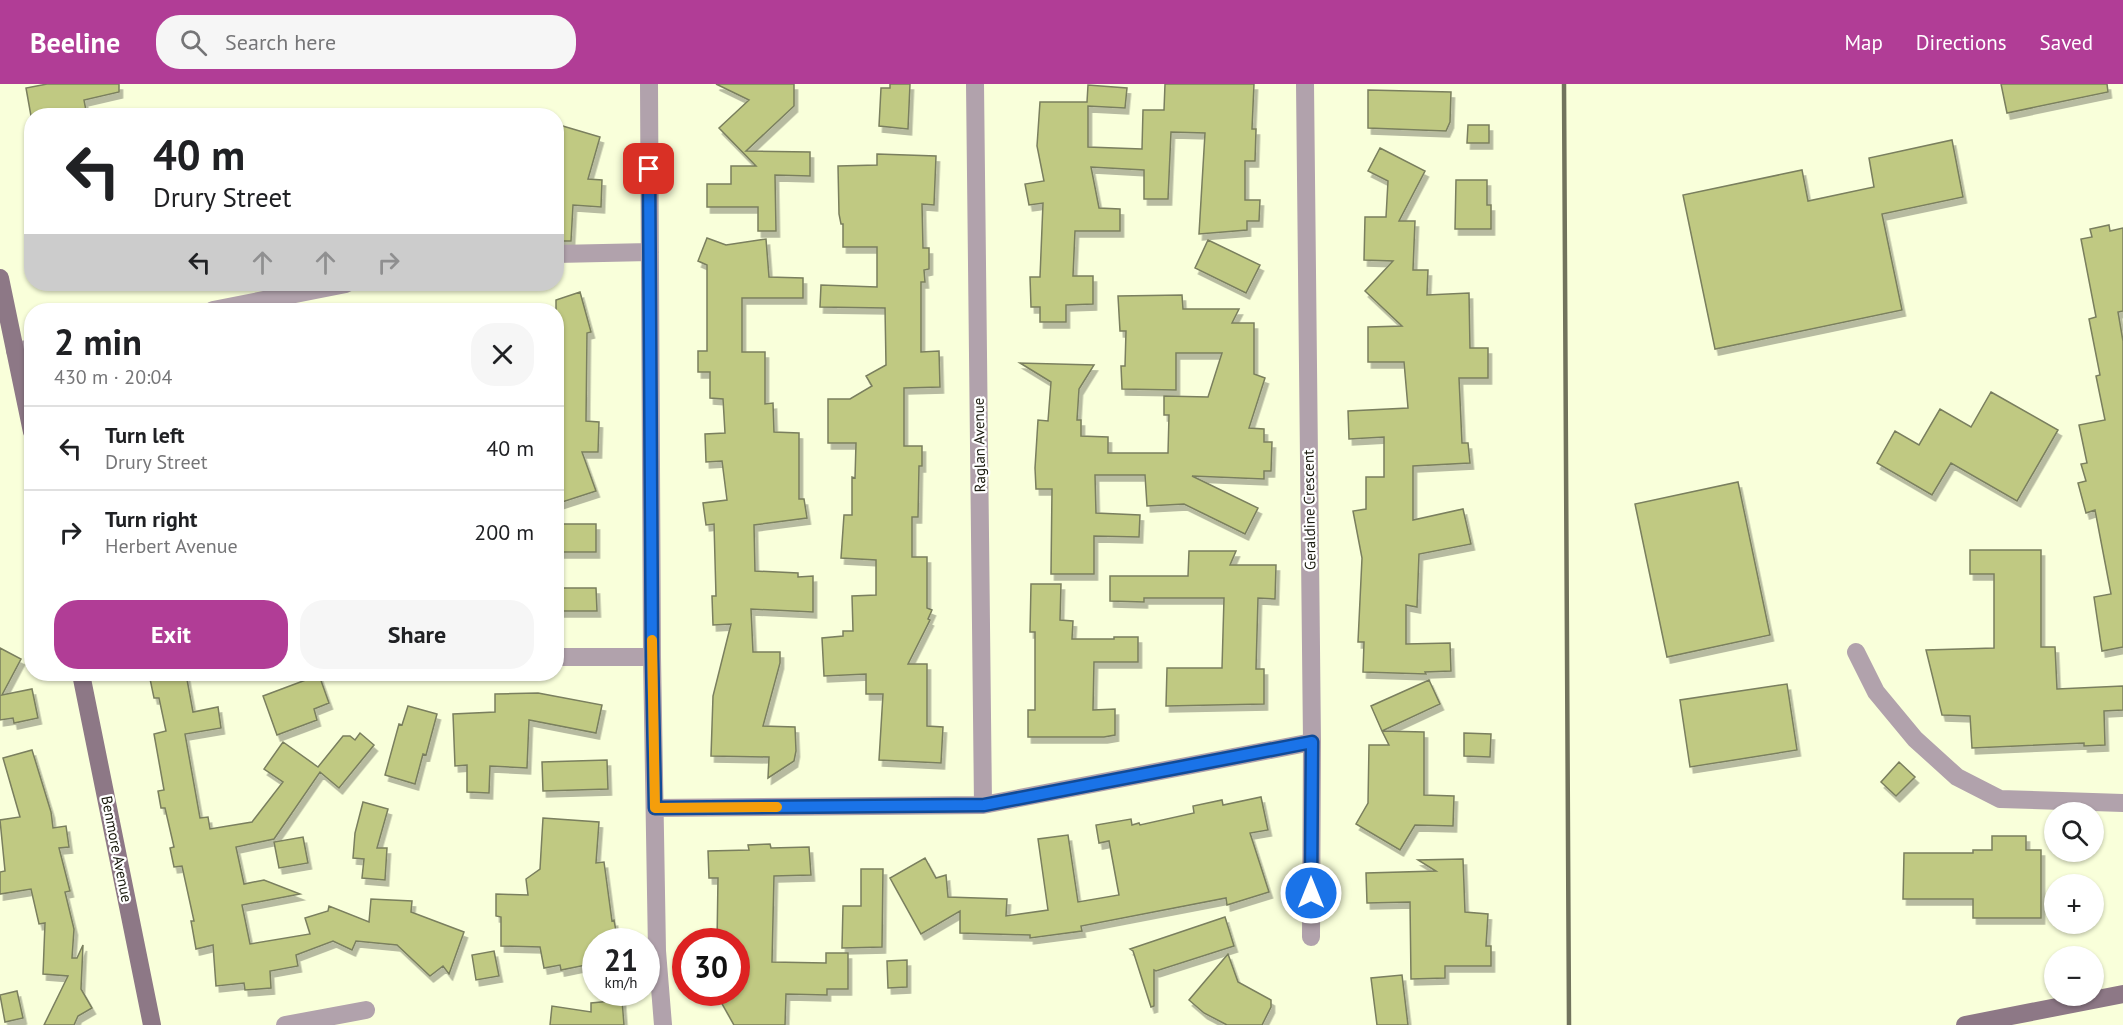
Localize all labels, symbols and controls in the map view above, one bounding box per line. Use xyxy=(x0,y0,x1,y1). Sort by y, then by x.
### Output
search box xyxy=(156,15,576,69)
text: Beeline xyxy=(30,24,120,61)
icon: search xyxy=(177,26,210,59)
text: Search here xyxy=(225,28,336,56)
text: Map xyxy=(1844,29,1883,56)
text: Directions xyxy=(1916,29,2007,56)
text: Saved xyxy=(2040,29,2093,56)
text: 40 m xyxy=(153,127,245,182)
icon: left xyxy=(54,132,132,210)
pin xyxy=(623,143,674,194)
icon: arrive xyxy=(632,152,665,185)
text: Drury Street xyxy=(153,180,291,214)
icon: left xyxy=(183,246,216,279)
icon: ahead xyxy=(246,246,279,279)
icon: ahead xyxy=(309,246,342,279)
icon: right xyxy=(372,246,405,279)
text: 2 min xyxy=(54,318,142,365)
button: close xyxy=(471,323,534,386)
text: 430 m · 20:04 xyxy=(54,364,172,390)
street label: Raglan Avenue xyxy=(969,398,989,492)
text: Turn left xyxy=(105,421,185,449)
icon: left xyxy=(54,432,87,465)
text: 40 m xyxy=(486,434,534,462)
text: Drury Street xyxy=(105,449,207,475)
street label: Geraldine Crescent xyxy=(1298,450,1320,570)
text: Turn right xyxy=(105,505,197,533)
icon: right xyxy=(54,516,87,549)
text: 200 m xyxy=(474,518,534,546)
text: Herbert Avenue xyxy=(105,533,238,559)
button: Exit xyxy=(54,600,288,669)
button: Share xyxy=(300,600,534,669)
street label: Benmore Avenue xyxy=(97,794,137,904)
map controls xyxy=(2044,802,2104,1006)
button: search xyxy=(2044,802,2104,862)
position arrow xyxy=(1279,861,1343,925)
button: + xyxy=(2044,874,2104,934)
speed limit sign: 30 xyxy=(672,928,750,1006)
text: 21 xyxy=(604,940,638,979)
button: − xyxy=(2044,946,2104,1006)
text: km/h xyxy=(605,973,637,992)

